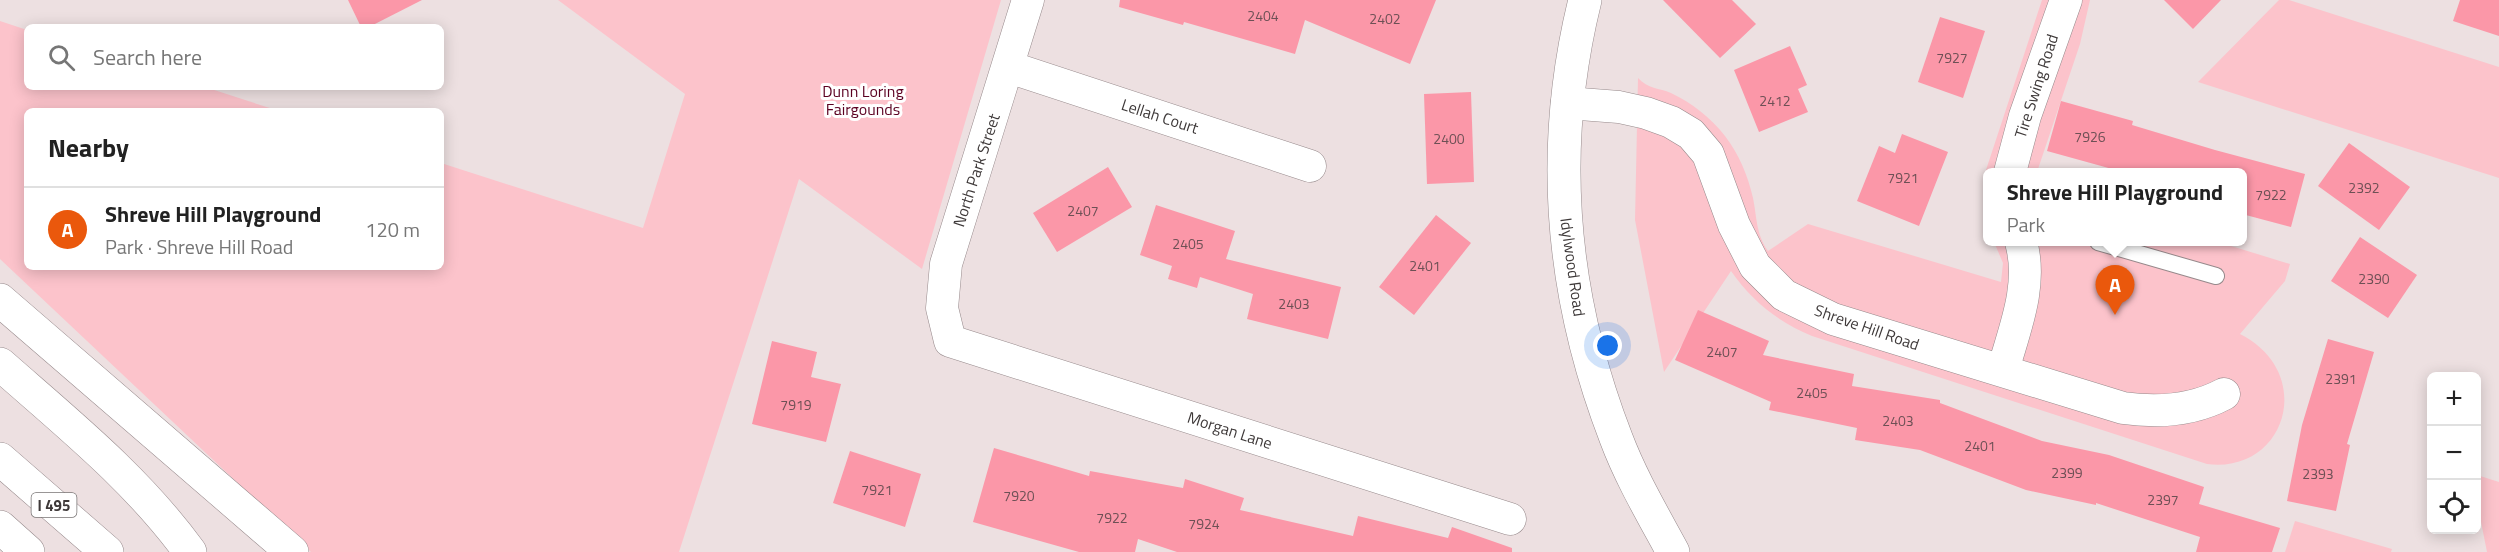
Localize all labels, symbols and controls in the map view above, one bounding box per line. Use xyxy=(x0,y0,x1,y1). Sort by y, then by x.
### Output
house number: 2404 xyxy=(1247,5,1279,26)
house number: 2402 xyxy=(1369,8,1401,29)
search box xyxy=(24,24,444,90)
street label: Tire Swing Road xyxy=(2008,31,2064,141)
text: Search here xyxy=(93,40,202,74)
icon: search xyxy=(45,41,78,74)
house number: 7927 xyxy=(1936,47,1968,68)
park label: Dunn Loring Fairgounds xyxy=(822,79,904,121)
house number: 2412 xyxy=(1759,90,1791,111)
street label: Lellah Court xyxy=(1118,92,1202,140)
street label: North Park Street xyxy=(946,110,1006,230)
house number: 7926 xyxy=(2074,126,2106,147)
text: Nearby xyxy=(48,128,129,167)
house number: 2400 xyxy=(1433,128,1465,149)
house number: 7921 xyxy=(1887,167,1919,188)
popup xyxy=(1983,168,2247,246)
text: Shreve Hill Playground xyxy=(2007,175,2223,209)
house number: 2392 xyxy=(2348,177,2380,198)
house number: 7922 xyxy=(2255,184,2287,205)
text: Shreve Hill Playground xyxy=(105,197,321,231)
house number: 2407 xyxy=(1067,200,1099,221)
text: Park xyxy=(2007,209,2045,240)
text: A xyxy=(61,214,74,245)
text: 120 m xyxy=(365,214,420,245)
street label: Idylwood Road xyxy=(1554,216,1592,318)
text: Park · Shreve Hill Road xyxy=(105,231,293,262)
house number: 2405 xyxy=(1172,233,1204,254)
house number: 2401 xyxy=(1409,255,1441,276)
pin: A xyxy=(2096,266,2134,315)
house number: 2390 xyxy=(2358,268,2390,289)
house number: 2403 xyxy=(1278,293,1310,314)
street label: Shreve Hill Road xyxy=(1811,298,1923,356)
your location xyxy=(1593,331,1622,360)
house number: 2407 xyxy=(1706,341,1738,362)
house number: 2391 xyxy=(2325,368,2357,389)
map controls xyxy=(2427,372,2481,534)
button: + xyxy=(2427,372,2481,426)
house number: 2405 xyxy=(1796,382,1828,403)
house number: 7919 xyxy=(780,394,812,415)
street label: Morgan Lane xyxy=(1184,405,1276,455)
house number: 2403 xyxy=(1882,410,1914,431)
button: − xyxy=(2427,426,2481,480)
house number: 2401 xyxy=(1964,435,1996,456)
house number: 2399 xyxy=(2051,462,2083,483)
house number: 2393 xyxy=(2302,463,2334,484)
house number: 7921 xyxy=(861,479,893,500)
button: locate xyxy=(2427,480,2481,534)
house number: 7920 xyxy=(1003,485,1035,506)
house number: 2397 xyxy=(2147,489,2179,510)
road number: I 495 xyxy=(32,493,76,517)
house number: 7922 xyxy=(1096,507,1128,528)
house number: 7924 xyxy=(1188,513,1220,534)

